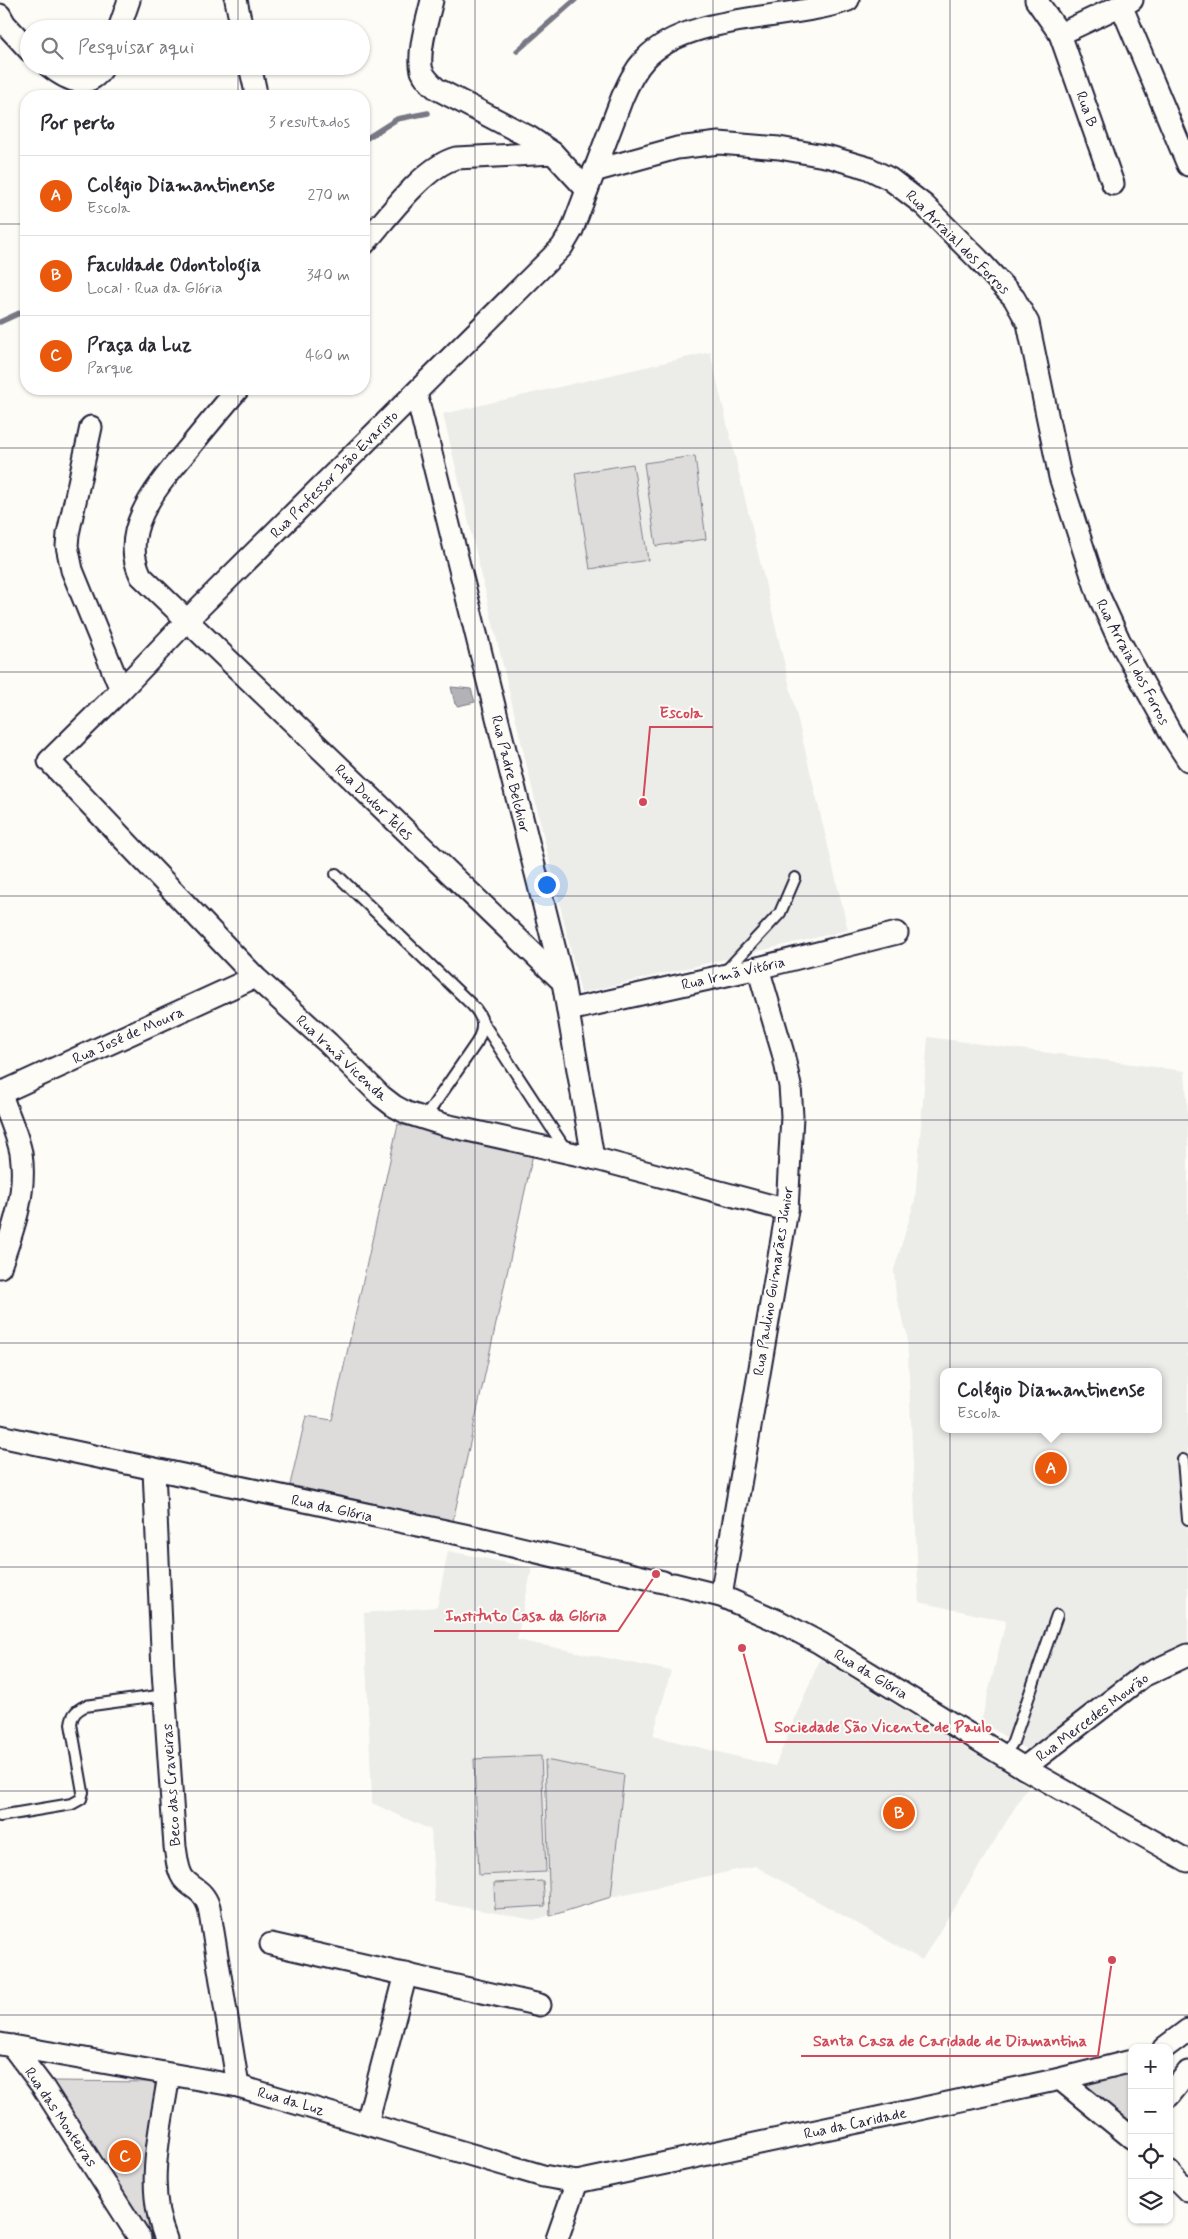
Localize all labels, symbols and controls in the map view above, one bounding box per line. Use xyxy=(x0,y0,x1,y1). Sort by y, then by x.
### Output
search box xyxy=(20,20,370,75)
icon: search xyxy=(38,34,66,62)
text: Pesquisar aqui xyxy=(78,35,194,60)
street label: Rua B xyxy=(1070,89,1102,130)
text: Por perto xyxy=(40,109,115,137)
text: 3 resultados xyxy=(269,112,350,133)
text: Colégio Diamantinense xyxy=(87,173,275,198)
text: A xyxy=(51,185,61,206)
text: 270 m xyxy=(307,185,350,206)
street label: Rua Arraial dos Forros xyxy=(901,186,1014,300)
text: Escola xyxy=(87,198,130,219)
text: Faculdade Odontologia xyxy=(87,253,261,278)
text: B xyxy=(51,265,61,286)
text: 340 m xyxy=(306,265,350,286)
text: Local · Rua da Glória xyxy=(87,278,223,299)
text: Praça da Luz xyxy=(87,333,192,358)
text: C xyxy=(50,345,62,366)
text: 460 m xyxy=(305,345,350,366)
text: Parque xyxy=(87,358,133,379)
street label: Rua Professor João Evaristo xyxy=(266,406,403,543)
street label: Rua Arraial dos Forros xyxy=(1090,596,1174,729)
callout: Escola xyxy=(650,696,713,727)
text: Escola xyxy=(659,703,703,724)
street label: Rua Padre Belchior xyxy=(486,713,534,835)
street label: Rua Doutor Teles xyxy=(330,760,417,845)
your location xyxy=(534,872,560,898)
street label: Rua Irmã Vitória xyxy=(680,952,787,996)
street label: Rua José de Moura xyxy=(70,1002,187,1069)
street label: Rua Irmã Vicenda xyxy=(291,1011,392,1107)
street label: Rua Paulino Guimarães Júnior xyxy=(749,1184,799,1377)
popup xyxy=(940,1368,1162,1433)
text: Colégio Diamantinense xyxy=(957,1378,1145,1403)
text: Escola xyxy=(957,1403,1000,1424)
pin: A xyxy=(1035,1449,1067,1487)
street label: Rua da Glória xyxy=(289,1491,374,1527)
callout: Instituto Casa da Glória xyxy=(434,1600,618,1631)
text: Instituto Casa da Glória xyxy=(445,1606,607,1627)
street label: Rua da Glória xyxy=(830,1645,911,1705)
street label: Rua Mercedes Mourão xyxy=(1032,1669,1153,1767)
callout: Sociedade São Vicente de Paulo xyxy=(767,1711,999,1742)
text: Sociedade São Vicente de Paulo xyxy=(774,1717,992,1738)
street label: Beco das Craveiras xyxy=(158,1723,186,1847)
pin: B xyxy=(883,1794,915,1832)
callout: Santa Casa de Caridade de Diamantina xyxy=(801,2025,1098,2056)
text: Santa Casa de Caridade de Diamantina xyxy=(813,2031,1087,2052)
map controls xyxy=(1128,2044,1173,2224)
button: + xyxy=(1128,2044,1173,2089)
street label: Rua das Monteiras xyxy=(19,2064,101,2172)
street label: Rua da Luz xyxy=(255,2083,327,2121)
button: − xyxy=(1128,2089,1173,2134)
street label: Rua da Caridade xyxy=(802,2103,908,2145)
button: locate xyxy=(1128,2134,1173,2179)
pin: C xyxy=(109,2137,141,2175)
button: layers xyxy=(1128,2179,1173,2224)

